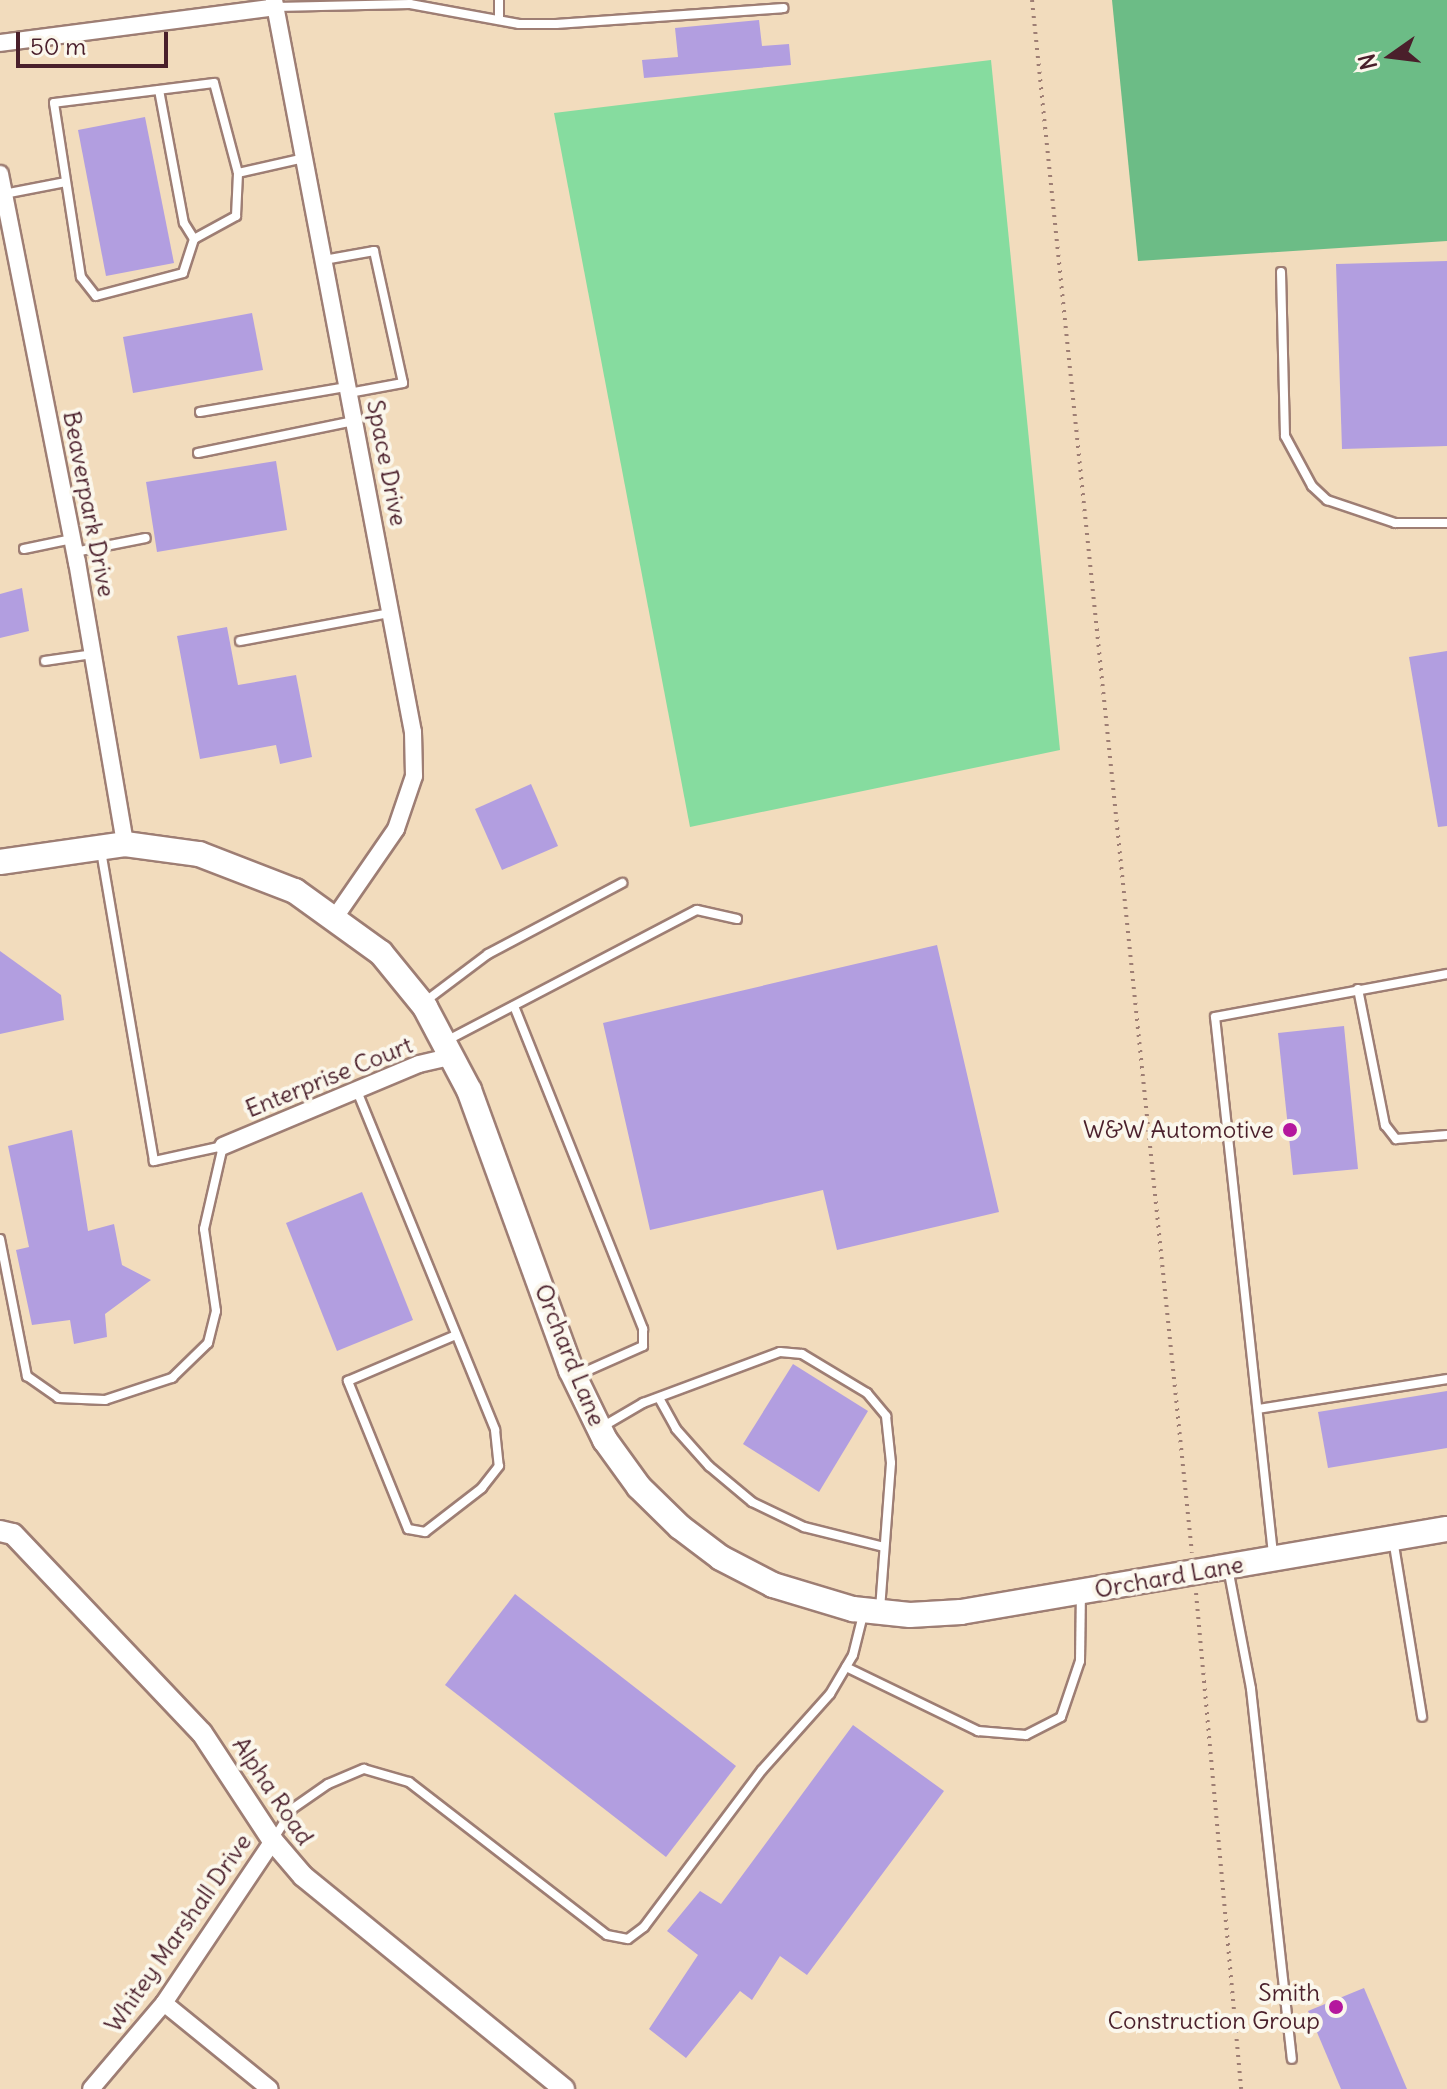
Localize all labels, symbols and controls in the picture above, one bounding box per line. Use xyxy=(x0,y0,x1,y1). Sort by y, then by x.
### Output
scale bar xyxy=(20,16,172,66)
north arrow xyxy=(1351,16,1431,96)
text: 50 m xyxy=(30,31,86,61)
text: N xyxy=(1352,51,1383,73)
street label: Space Drive xyxy=(361,398,413,528)
street label: Beaverpark Drive xyxy=(57,409,121,599)
street label: Enterprise Court xyxy=(241,1030,417,1124)
place label: W&W Automotive xyxy=(1083,1116,1274,1144)
marker: W&W Automotive xyxy=(1281,1121,1299,1139)
street label: Orchard Lane xyxy=(528,1280,612,1430)
street label: Orchard Lane xyxy=(1092,1550,1246,1604)
street label: Alpha Road xyxy=(226,1732,320,1850)
street label: Whitey Marshall Drive xyxy=(99,1828,257,2038)
place label: Smith Construction Group xyxy=(1108,1979,1320,2035)
marker: Smith Construction Group xyxy=(1327,1998,1345,2016)

